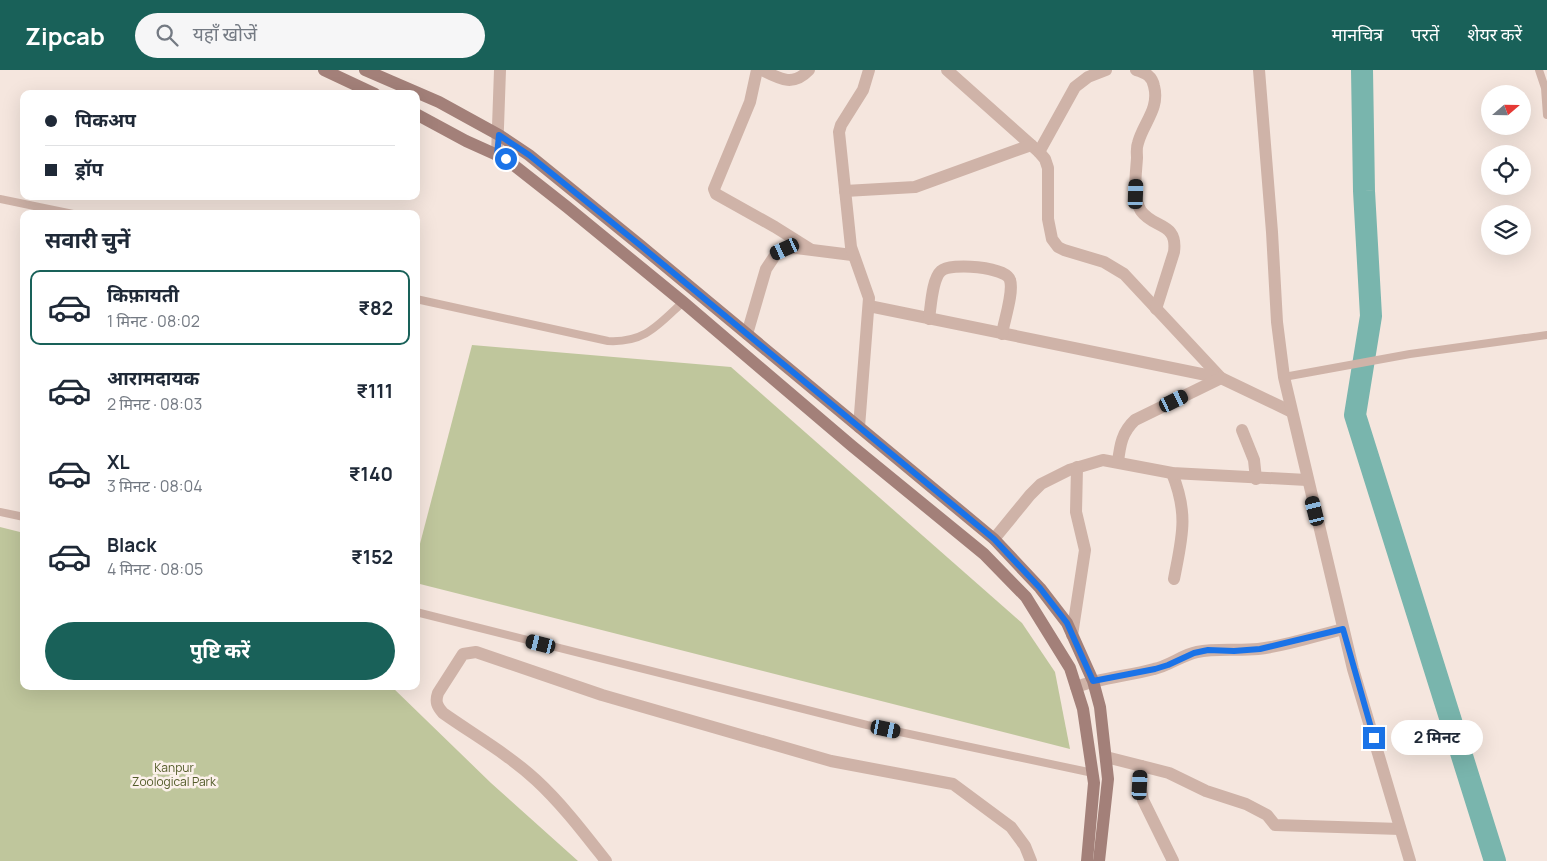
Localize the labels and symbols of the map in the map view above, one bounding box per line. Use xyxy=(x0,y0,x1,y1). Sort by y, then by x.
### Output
north arrow xyxy=(1481,85,1531,135)
route start xyxy=(495,148,517,170)
car xyxy=(1127,179,1144,209)
car xyxy=(768,236,801,262)
car xyxy=(1157,388,1190,414)
car xyxy=(1304,495,1325,527)
car xyxy=(524,633,557,655)
car xyxy=(869,719,902,739)
callout: 2 मिनट xyxy=(1392,720,1484,756)
route end xyxy=(1363,727,1385,749)
park label: Kanpur Zoological Park xyxy=(132,759,217,790)
car xyxy=(1131,770,1148,800)

